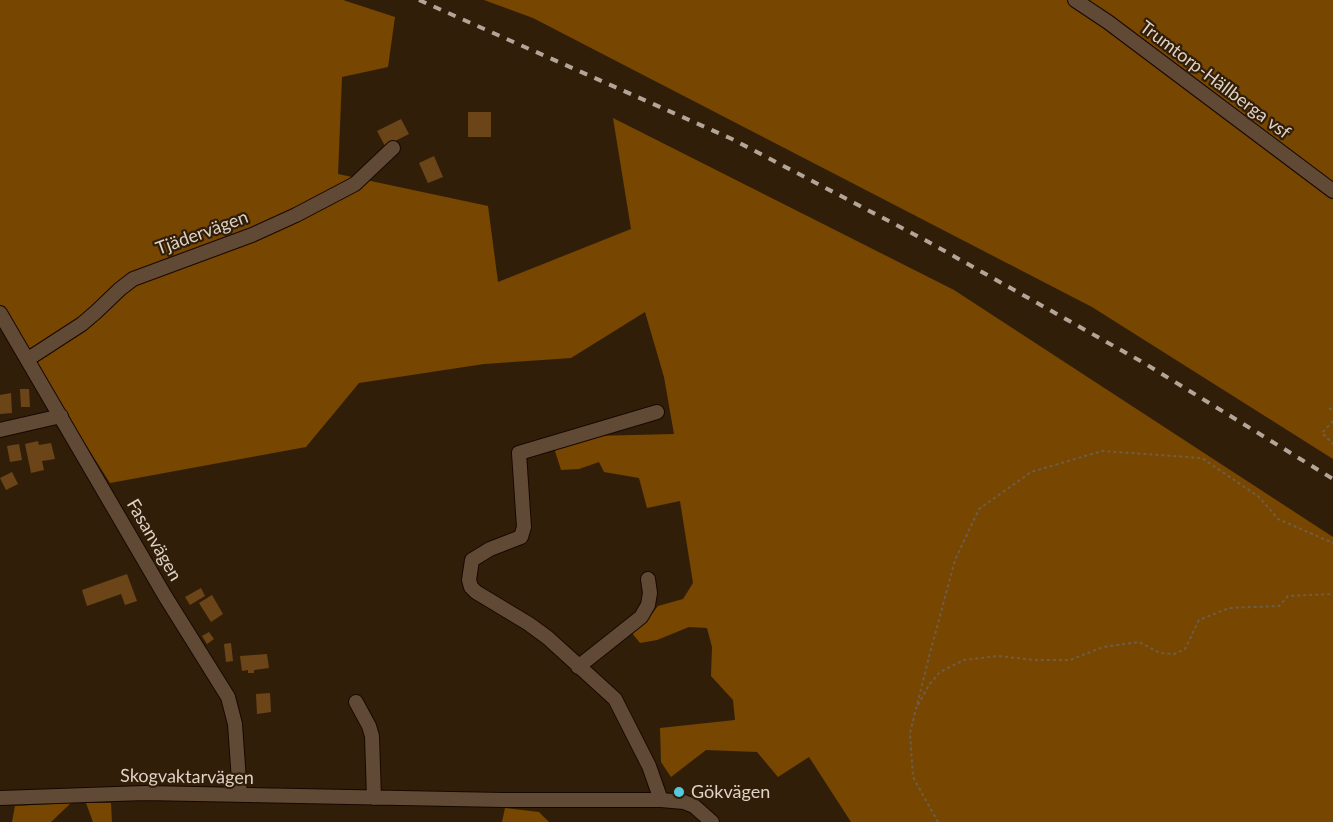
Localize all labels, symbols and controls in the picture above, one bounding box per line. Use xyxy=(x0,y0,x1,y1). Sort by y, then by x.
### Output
street label: Trumtorp-Hällberga vsf xyxy=(1135,16,1295,144)
street label: Tjädervägen xyxy=(153,206,251,260)
street label: Fasanvägen xyxy=(122,495,186,585)
street label: Skogvaktarvägen xyxy=(120,765,254,789)
place label: Gökvägen xyxy=(691,781,770,803)
marker: Gökvägen xyxy=(672,785,686,799)

